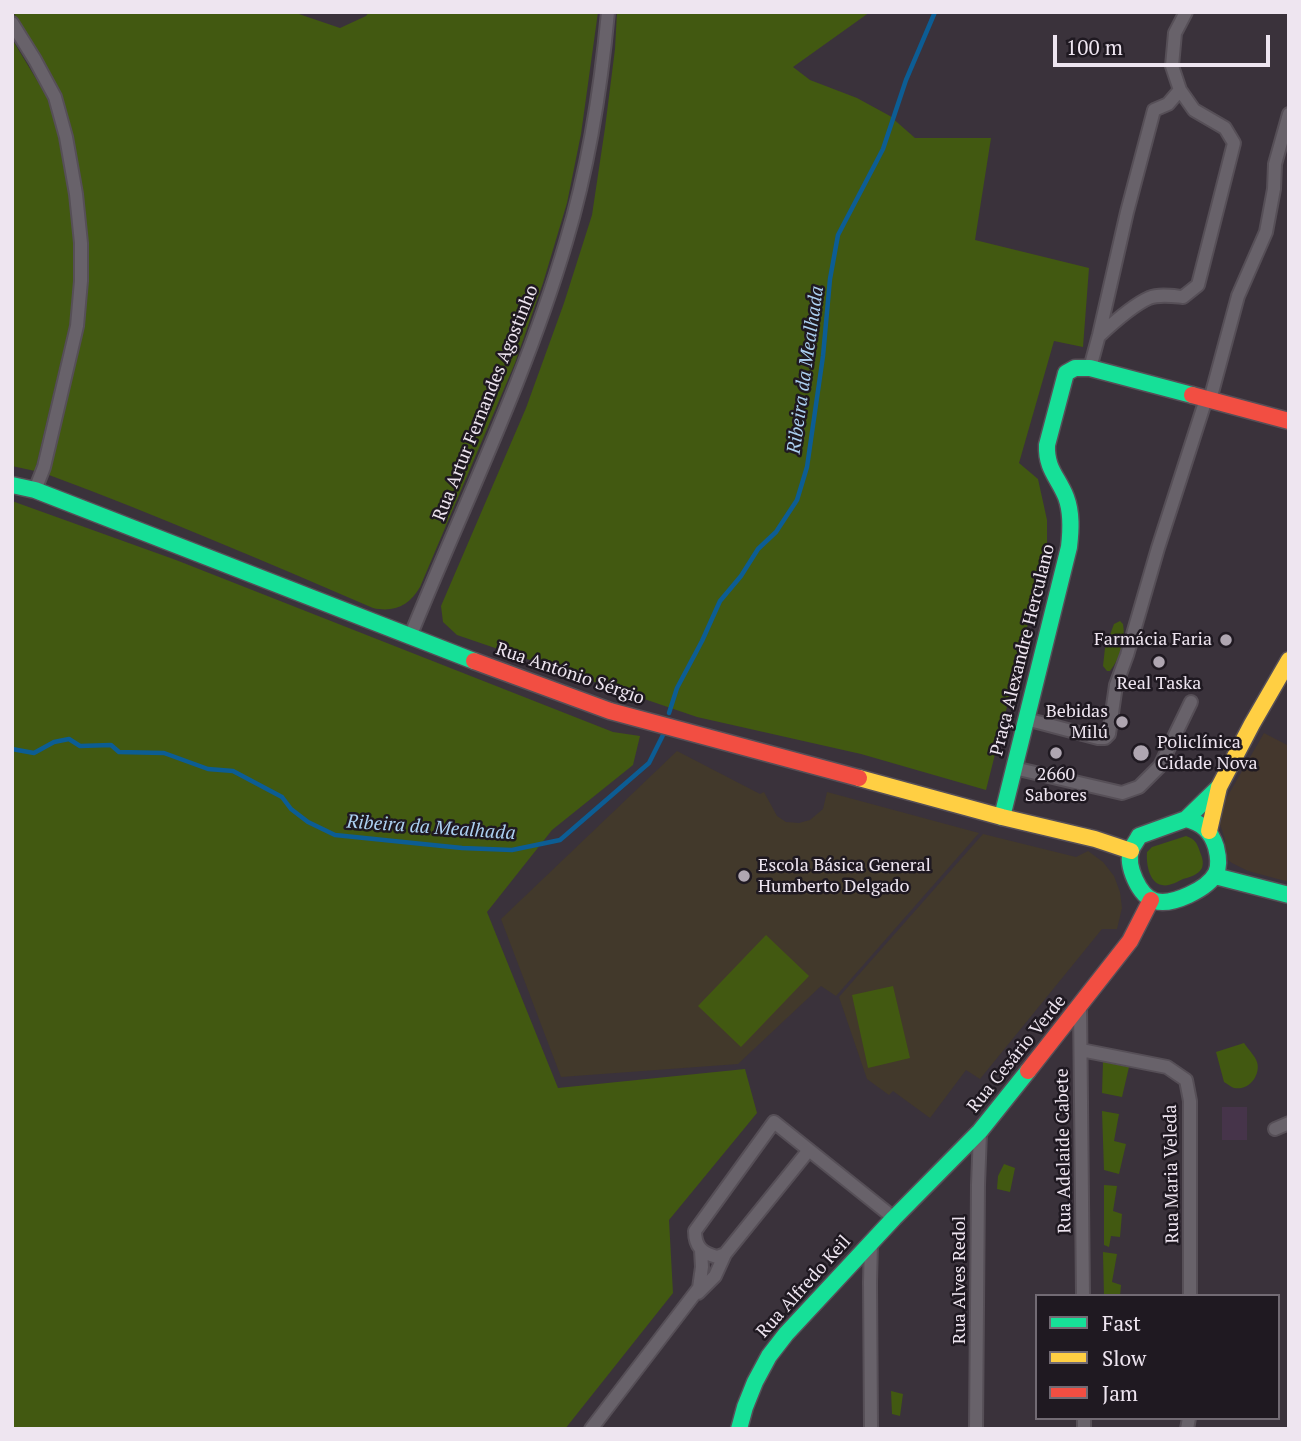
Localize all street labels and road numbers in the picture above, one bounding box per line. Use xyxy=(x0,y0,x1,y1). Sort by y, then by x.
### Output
street label: Rua Artur Fernandes Agostinho xyxy=(429,282,543,524)
street label: Praça Alexandre Herculano xyxy=(986,542,1060,758)
street label: Rua António Sérgio xyxy=(493,638,647,710)
street label: Rua Cesário Verde xyxy=(963,991,1071,1117)
street label: Rua Adelaide Cabete xyxy=(1052,1068,1076,1234)
street label: Rua Maria Veleda xyxy=(1160,1104,1184,1244)
street label: Rua Alves Redol xyxy=(949,1216,971,1344)
street label: Rua Alfredo Keil xyxy=(752,1231,856,1343)

